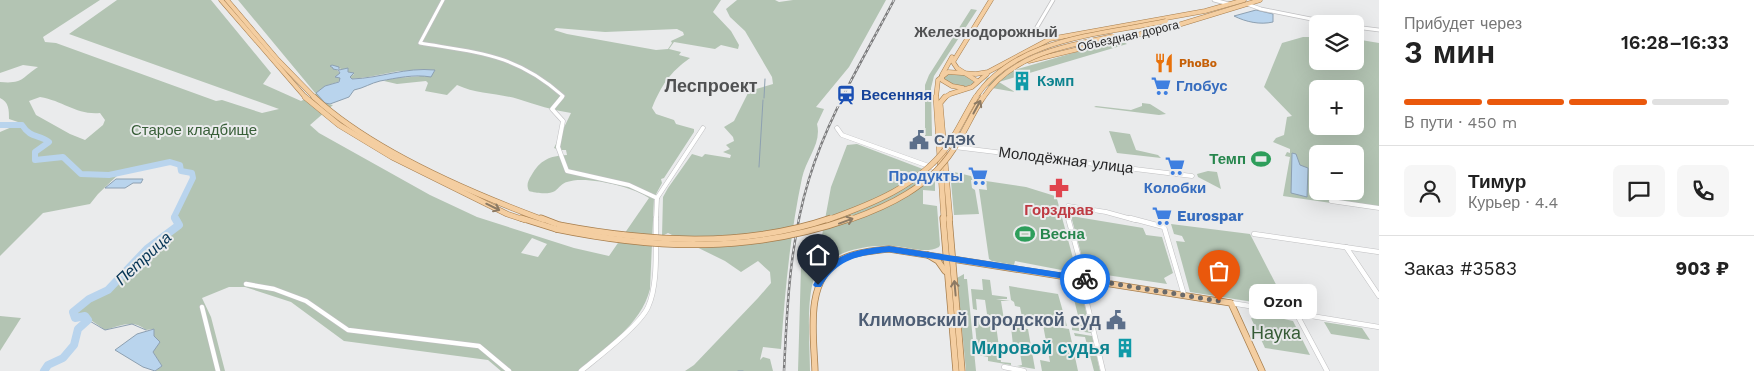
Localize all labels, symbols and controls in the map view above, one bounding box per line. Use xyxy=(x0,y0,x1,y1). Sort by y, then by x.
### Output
text: Прибудет через xyxy=(1404,14,1522,33)
map controls xyxy=(1309,15,1364,200)
button: layers xyxy=(1309,15,1364,70)
street label: Объездная дорога xyxy=(1076,17,1180,54)
district label: Железнодорожный xyxy=(913,23,1058,41)
text: 16:28–16:33 xyxy=(1621,31,1729,54)
text: 3 мин xyxy=(1404,33,1495,71)
restaurant icon: PhoBo xyxy=(1153,52,1175,74)
place label: PhoBo xyxy=(1179,56,1217,70)
building icon: Кэмп xyxy=(1011,70,1033,92)
place label: Кэмп xyxy=(1037,72,1074,90)
district label: Леспроект xyxy=(664,75,758,96)
supermarket icon: Глобус xyxy=(1150,75,1172,97)
place label: Глобус xyxy=(1176,77,1228,95)
button: + xyxy=(1309,80,1364,135)
station icon: Весенняя xyxy=(835,84,857,106)
place label: Весенняя xyxy=(861,86,932,104)
one-way arrow xyxy=(972,100,982,115)
text: В пути · 450 m xyxy=(1404,113,1517,132)
park label: Старое кладбище xyxy=(131,121,257,139)
public building icon: СДЭК xyxy=(908,129,930,151)
place label: СДЭК xyxy=(934,131,976,149)
street label: Молодёжная улица xyxy=(997,143,1135,177)
button: − xyxy=(1309,145,1364,200)
sports icon: Темп xyxy=(1250,148,1272,170)
place label: Темп xyxy=(1209,150,1246,168)
supermarket icon: Колобки xyxy=(1164,155,1186,177)
supermarket icon: Продукты xyxy=(967,165,989,187)
button: person xyxy=(1404,165,1456,217)
button: chat xyxy=(1613,165,1665,217)
button: phone xyxy=(1677,165,1729,217)
place label: Продукты xyxy=(888,167,963,185)
text: Тимур xyxy=(1468,170,1526,193)
pharmacy icon: Горздрав xyxy=(1048,177,1070,199)
place label: Колобки xyxy=(1144,179,1206,197)
text: Курьер · 4.4 xyxy=(1468,193,1558,212)
place label: Горздрав xyxy=(1024,201,1094,219)
one-way arrow xyxy=(485,202,500,212)
supermarket icon: Eurospar xyxy=(1151,205,1173,227)
place label: Eurospar xyxy=(1177,207,1244,225)
one-way arrow xyxy=(838,216,853,225)
sports icon: Весна xyxy=(1014,223,1036,245)
place label: Весна xyxy=(1040,225,1085,243)
water label: Петрица xyxy=(111,228,175,289)
pin xyxy=(797,234,839,285)
icon: home xyxy=(804,241,832,269)
pin xyxy=(1198,250,1240,301)
courier xyxy=(1060,254,1110,304)
icon: bag xyxy=(1205,257,1233,285)
text: Заказ #3583 xyxy=(1404,257,1517,280)
text: 903 ₽ xyxy=(1675,257,1729,280)
icon: bike xyxy=(1071,265,1099,293)
one-way arrow xyxy=(950,280,960,296)
callout: Ozon xyxy=(1249,284,1316,318)
text: Ozon xyxy=(1263,292,1303,311)
place label: Климовский городской суд xyxy=(858,309,1102,330)
public building icon: Климовский городской суд xyxy=(1105,309,1127,331)
park label: Наука xyxy=(1251,322,1302,343)
place label: Мировой судья xyxy=(971,337,1110,358)
building icon: Мировой судья xyxy=(1114,337,1136,359)

